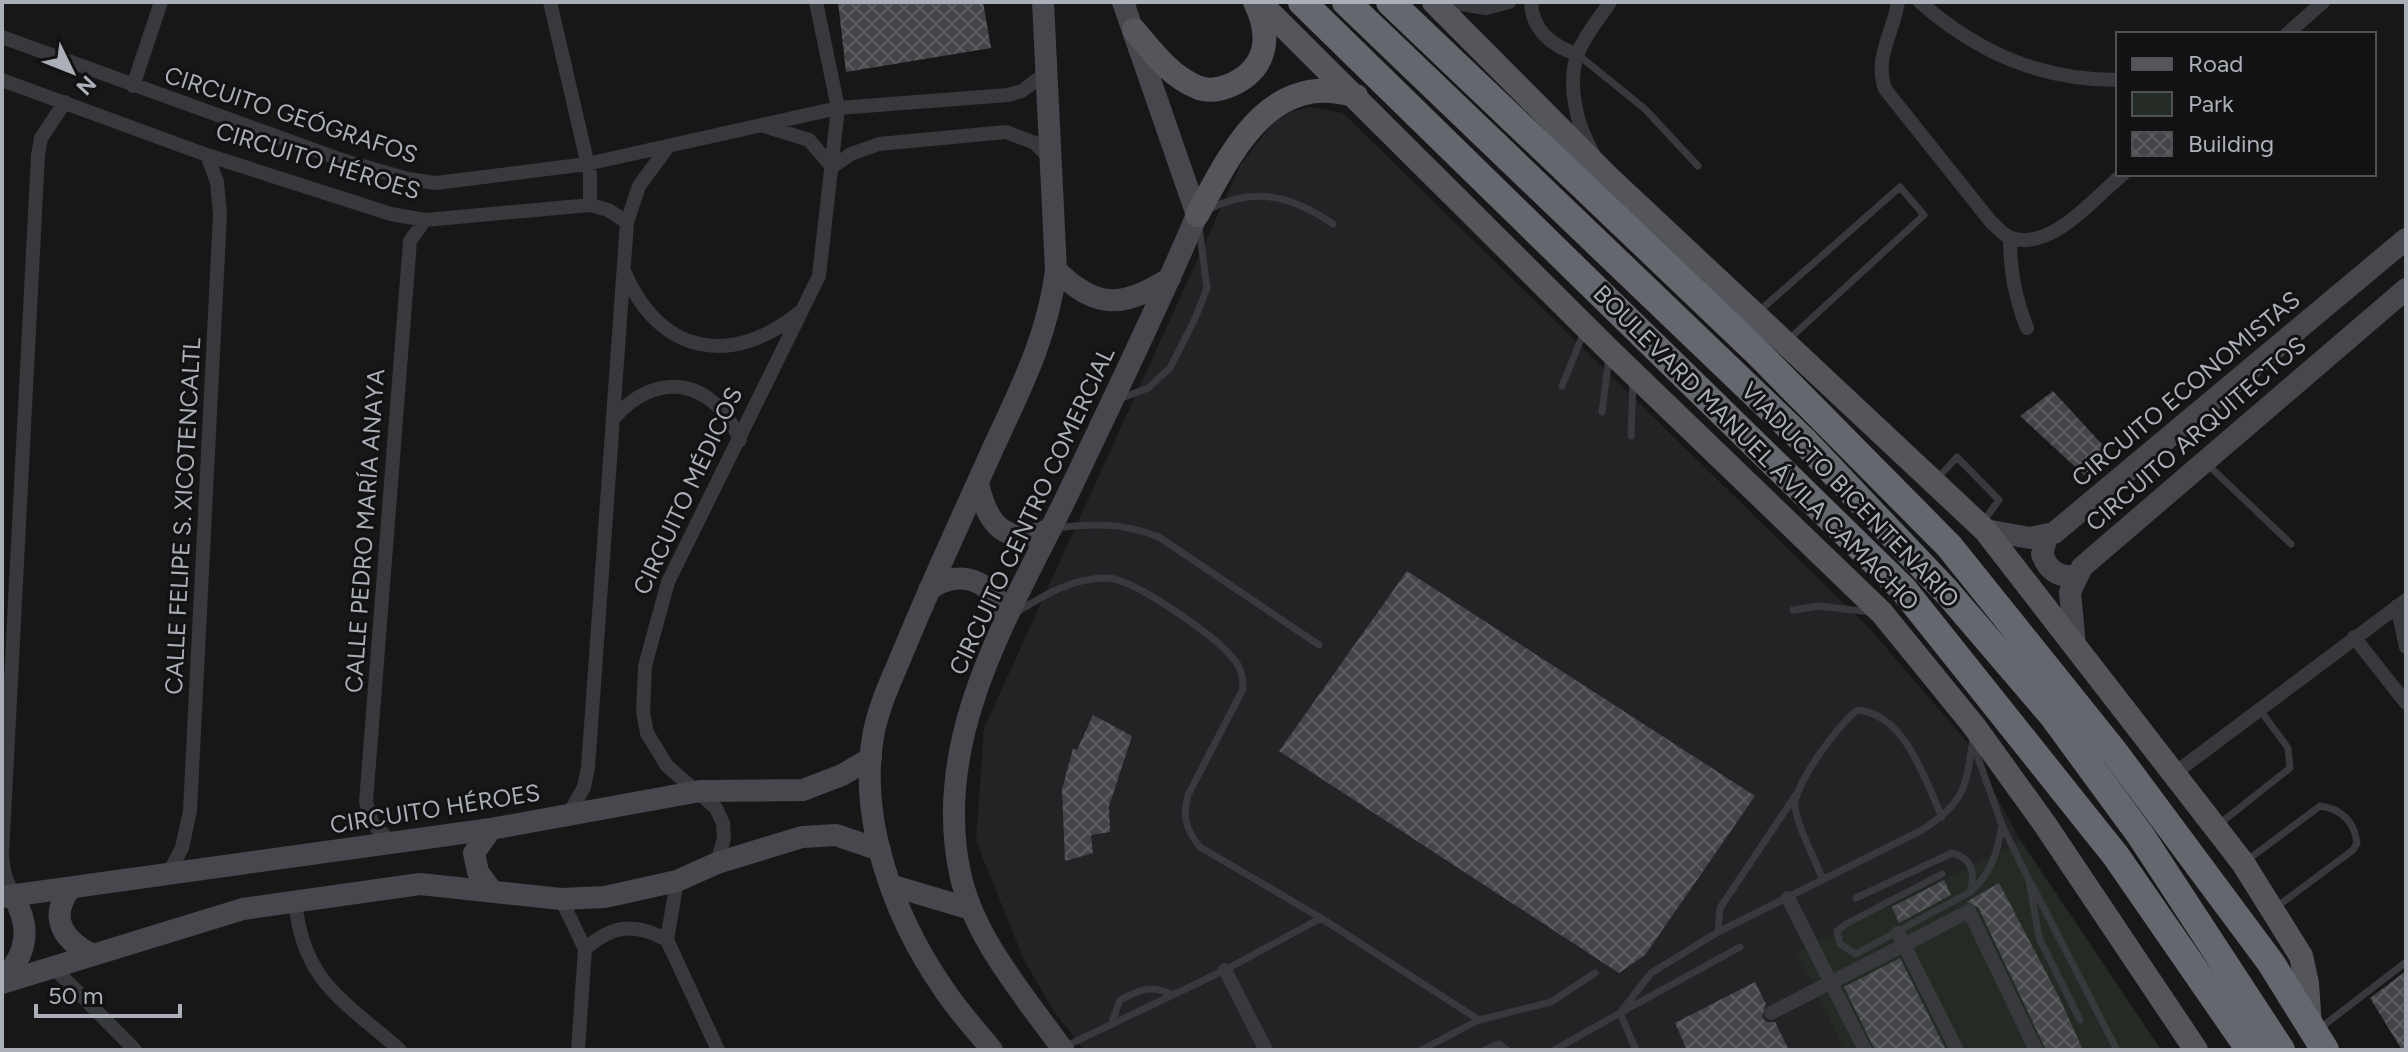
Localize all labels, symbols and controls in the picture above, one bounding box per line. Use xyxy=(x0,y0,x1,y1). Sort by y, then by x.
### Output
north arrow xyxy=(32,32,112,112)
legend xyxy=(2116,32,2376,176)
text: Road xyxy=(2188,49,2243,78)
street label: CIRCUITO GEÓGRAFOS xyxy=(161,60,421,169)
text: N xyxy=(71,70,102,101)
text: Park xyxy=(2188,89,2234,118)
street label: CIRCUITO HÉROES xyxy=(212,116,424,205)
text: Building xyxy=(2188,129,2274,158)
street label: BOULEVARD MANUEL ÁVILA CAMACHO xyxy=(1588,279,1925,616)
street label: CIRCUITO ECONOMISTAS xyxy=(2066,285,2306,493)
street label: CIRCUITO ARQUITECTOS xyxy=(2080,330,2312,537)
street label: CALLE FELIPE S. XICOTENCALTL xyxy=(159,336,206,695)
street label: CIRCUITO CENTRO COMERCIAL xyxy=(943,342,1121,679)
street label: CALLE PEDRO MARÍA ANAYA xyxy=(339,367,390,694)
street label: VIADUCTO BICENTENARIO xyxy=(1735,376,1966,613)
street label: CIRCUITO MÉDICOS xyxy=(627,382,748,599)
street label: CIRCUITO HÉROES xyxy=(328,778,542,839)
scale bar xyxy=(36,968,180,1018)
text: 50 m xyxy=(48,981,104,1010)

